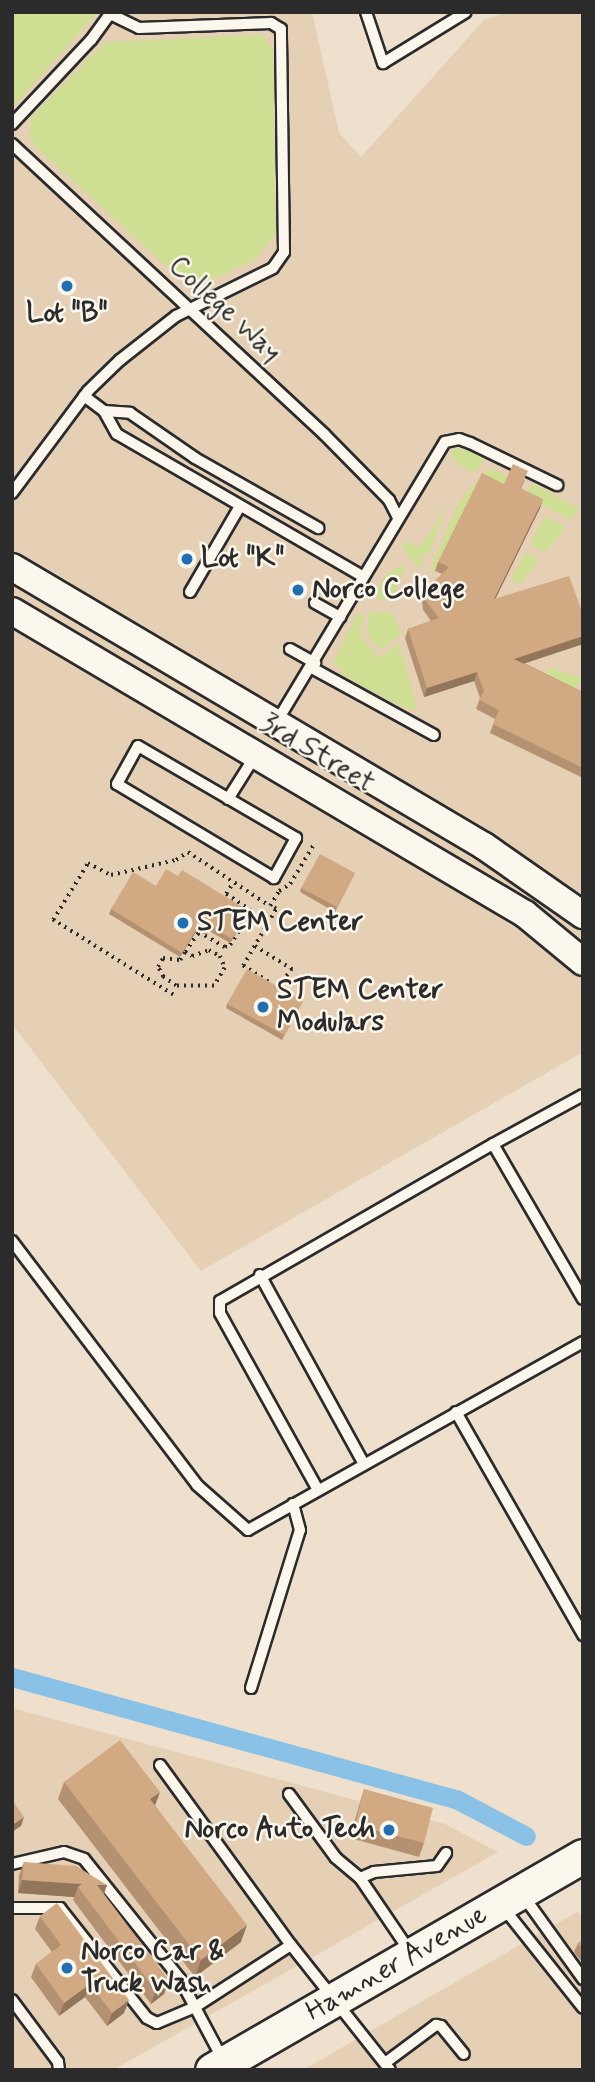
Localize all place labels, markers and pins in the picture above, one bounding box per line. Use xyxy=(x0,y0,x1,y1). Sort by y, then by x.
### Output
marker: Lot "B" xyxy=(59,278,75,294)
place label: Lot "B" xyxy=(26,297,108,331)
place label: Lot "K" xyxy=(201,542,285,576)
marker: Lot "K" xyxy=(179,551,195,567)
place label: Norco College xyxy=(312,573,466,607)
marker: Norco College xyxy=(290,582,306,598)
place label: STEM Center xyxy=(197,906,364,940)
marker: STEM Center xyxy=(175,915,191,931)
place label: STEM Center Modulars xyxy=(277,974,444,1040)
marker: STEM Center Modulars xyxy=(255,999,271,1015)
place label: Norco Auto Tech xyxy=(190,1813,375,1847)
marker: Norco Auto Tech xyxy=(381,1822,397,1838)
place label: Norco Car & Truck Wash xyxy=(81,1935,222,2001)
marker: Norco Car & Truck Wash xyxy=(59,1960,75,1976)

